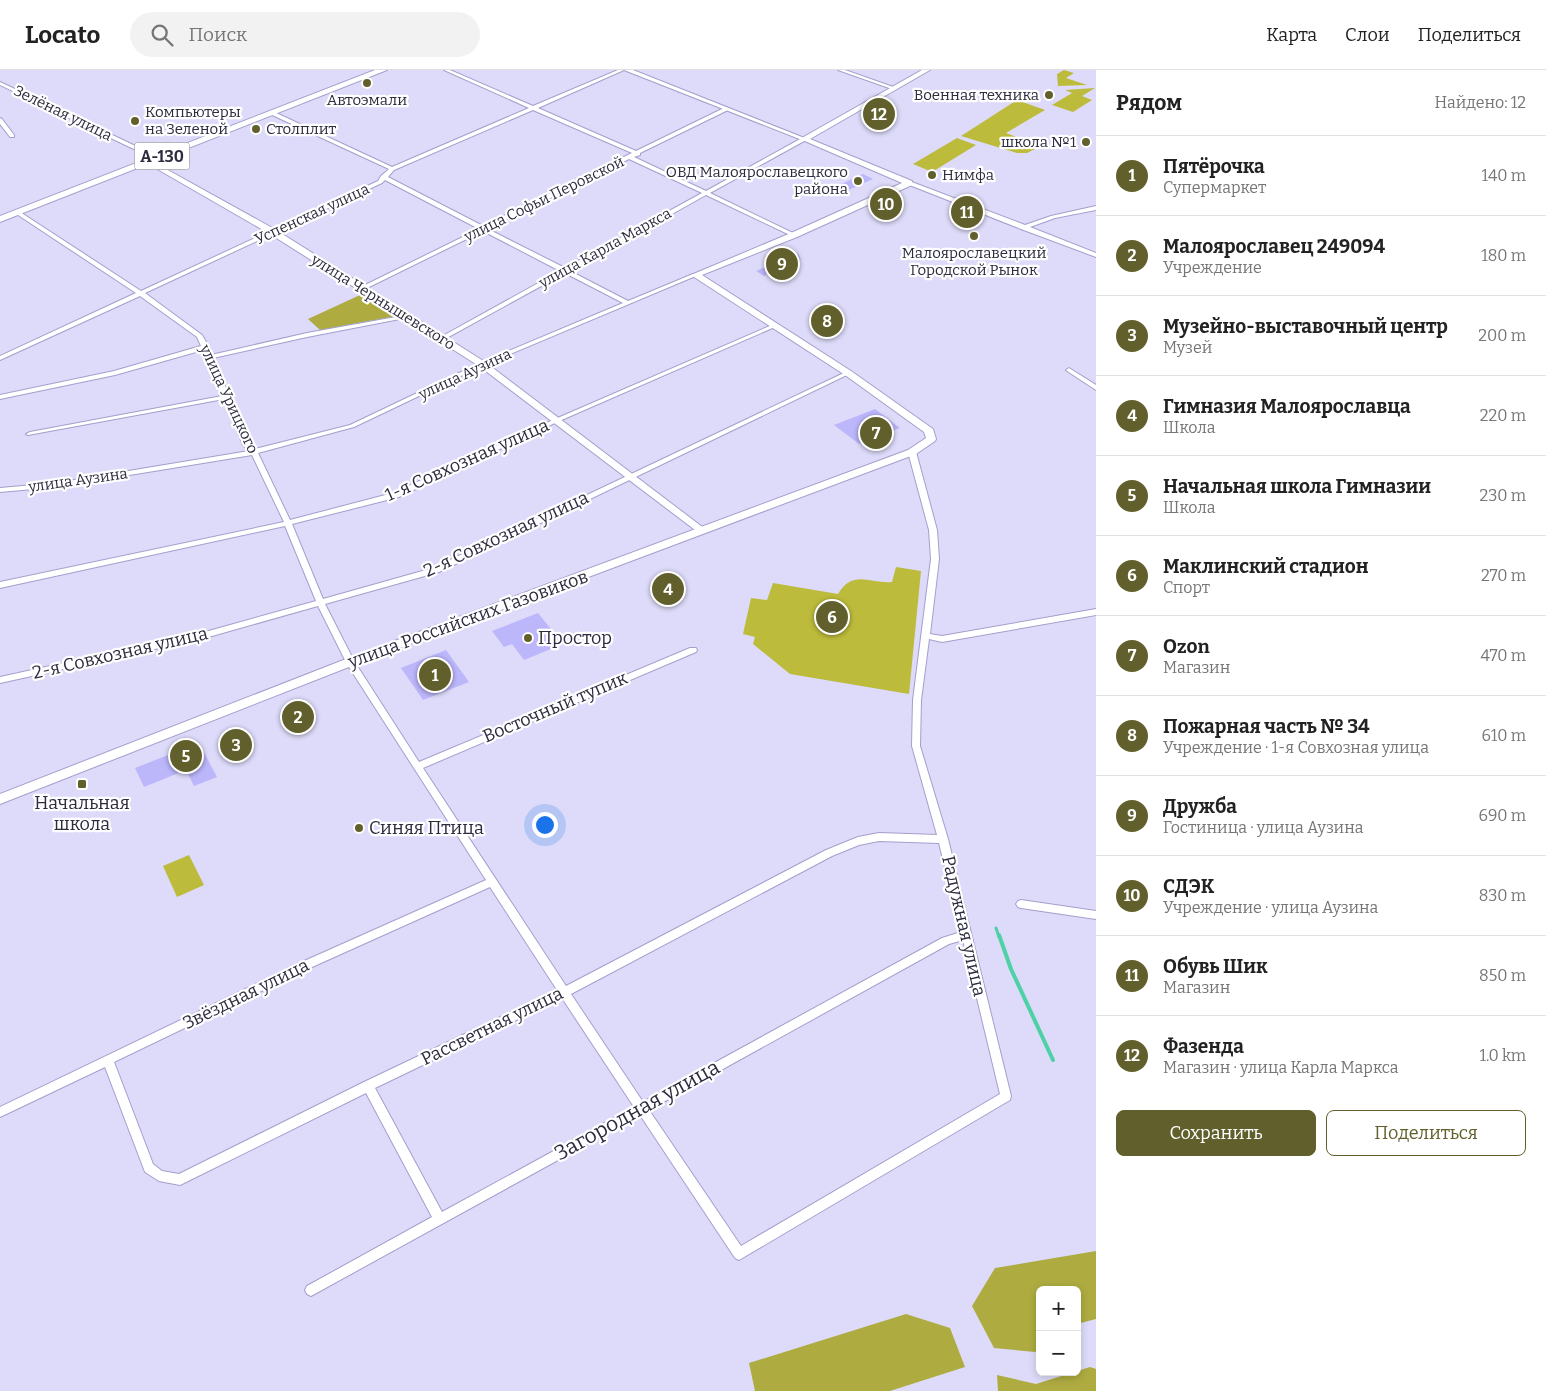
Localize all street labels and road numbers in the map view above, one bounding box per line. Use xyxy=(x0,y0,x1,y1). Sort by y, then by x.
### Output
street label: Зелёная улица xyxy=(11,81,115,145)
road number: А-130 xyxy=(134,142,190,170)
street label: улица Софьи Перовской xyxy=(460,152,627,246)
street label: Успенская улица xyxy=(252,180,372,248)
street label: улица Карла Маркса xyxy=(535,204,674,292)
street label: улица Чернышевского xyxy=(307,250,458,354)
street label: улица Урицкого xyxy=(196,341,262,456)
street label: улица Аузина xyxy=(415,345,514,404)
street label: 1-я Совхозная улица xyxy=(382,414,552,506)
street label: улица Аузина xyxy=(26,464,129,496)
street label: 2-я Совхозная улица xyxy=(420,486,592,582)
street label: улица Российских Газовиков xyxy=(344,565,591,673)
street label: 2-я Совхозная улица xyxy=(30,622,210,684)
street label: Восточный тупик xyxy=(479,666,631,747)
street label: Радужная улица xyxy=(937,853,991,999)
street label: Звёздная улица xyxy=(179,954,313,1034)
street label: Рассветная улица xyxy=(417,982,567,1070)
street label: Загородная улица xyxy=(550,1054,725,1166)

